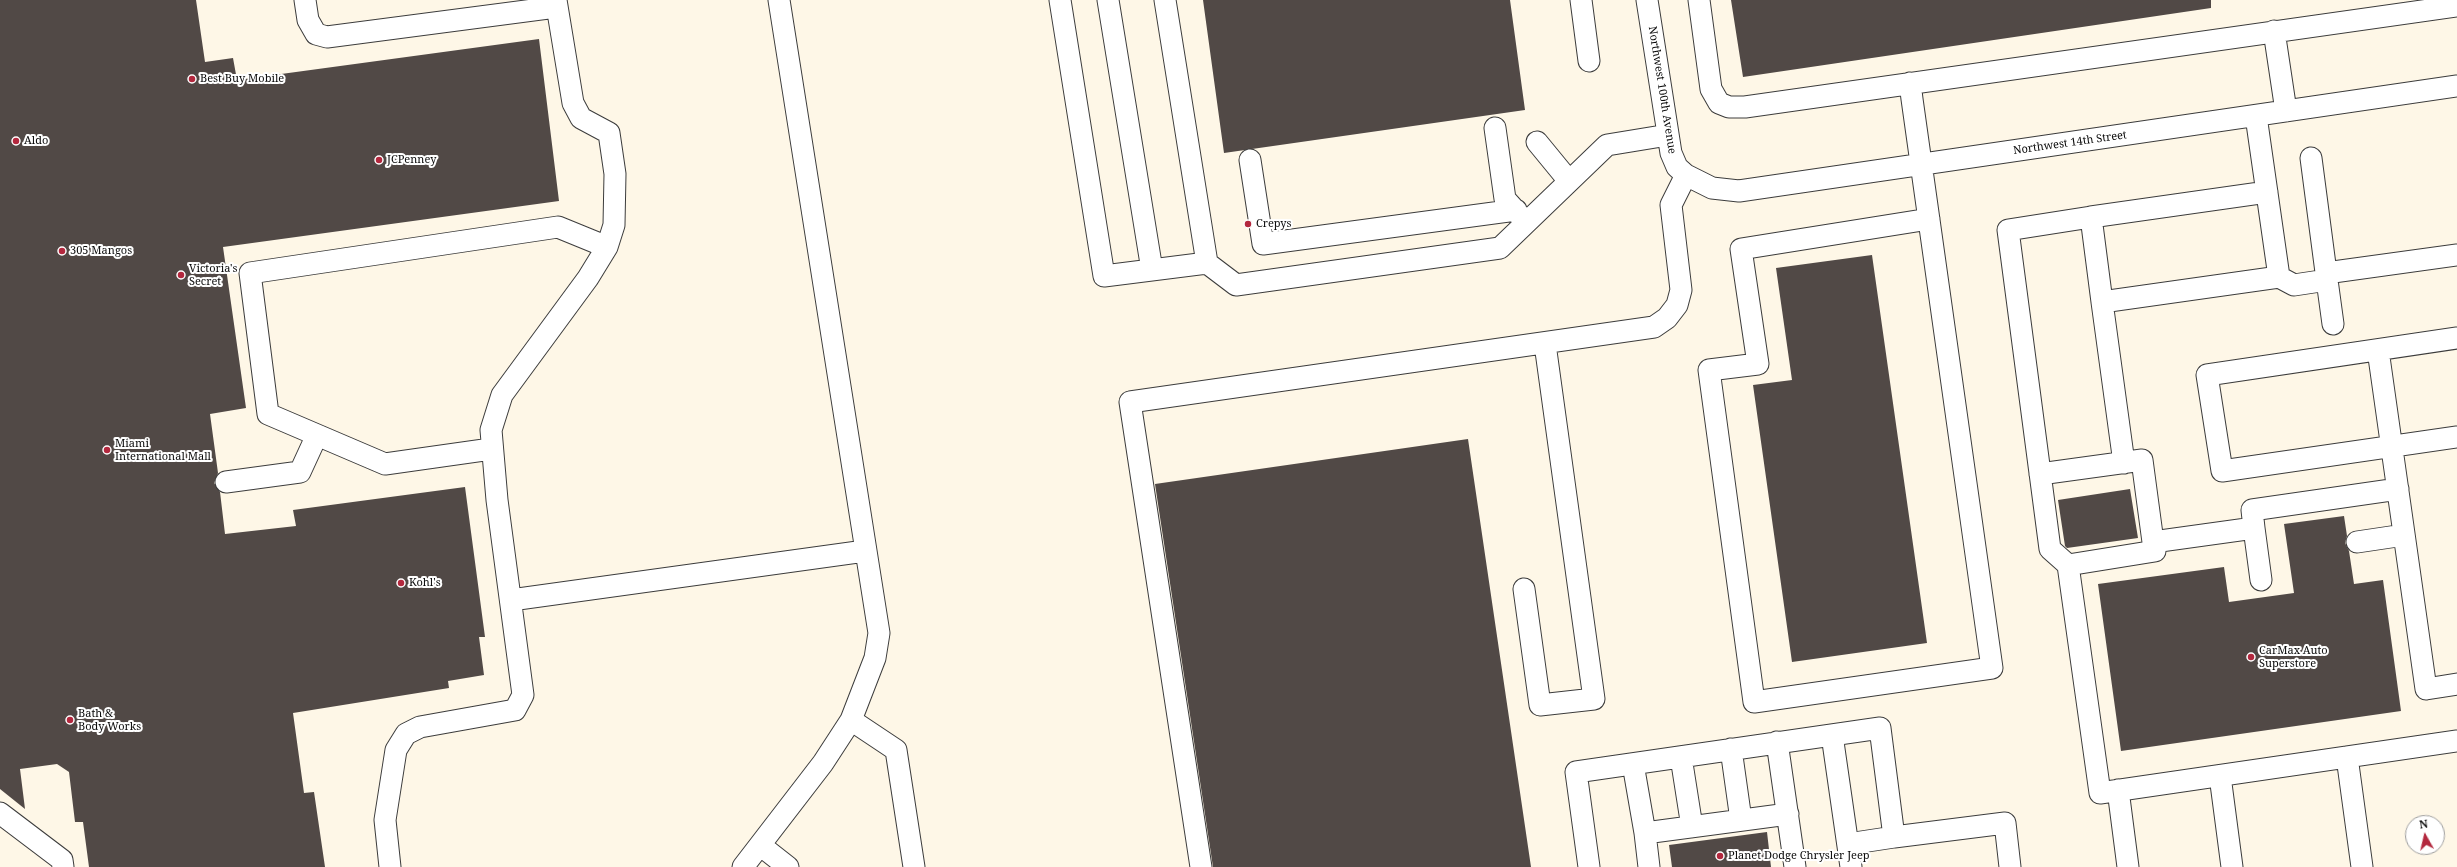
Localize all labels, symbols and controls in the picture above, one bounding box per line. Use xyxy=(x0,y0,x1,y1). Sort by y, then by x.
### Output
street label: Northwest 100th Avenue xyxy=(1645,25,1679,155)
place label: Best Buy Mobile xyxy=(200,72,284,86)
marker: Best Buy Mobile xyxy=(187,74,197,84)
street label: Northwest 14th Street xyxy=(2012,128,2128,158)
place label: Aldo xyxy=(24,134,48,148)
marker: Aldo xyxy=(11,136,21,146)
place label: JCPenney xyxy=(387,153,436,167)
marker: JCPenney xyxy=(374,155,384,165)
place label: Crepys xyxy=(1256,217,1292,231)
marker: Crepys xyxy=(1243,219,1253,229)
place label: 305 Mangos xyxy=(70,244,132,258)
marker: 305 Mangos xyxy=(57,246,67,256)
place label: Victoria's Secret xyxy=(189,262,237,288)
marker: Victoria's Secret xyxy=(176,270,186,280)
place label: Miami International Mall xyxy=(115,437,211,463)
marker: Miami International Mall xyxy=(102,445,112,455)
place label: Kohl's xyxy=(409,576,441,590)
marker: Kohl's xyxy=(396,578,406,588)
place label: CarMax Auto Superstore xyxy=(2259,644,2328,670)
marker: CarMax Auto Superstore xyxy=(2246,652,2256,662)
place label: Bath & Body Works xyxy=(78,707,141,733)
marker: Bath & Body Works xyxy=(65,715,75,725)
north arrow xyxy=(2405,815,2445,855)
text: N xyxy=(2418,816,2429,832)
place label: Planet Dodge Chrysler Jeep xyxy=(1728,849,1870,863)
marker: Planet Dodge Chrysler Jeep xyxy=(1715,851,1725,861)

